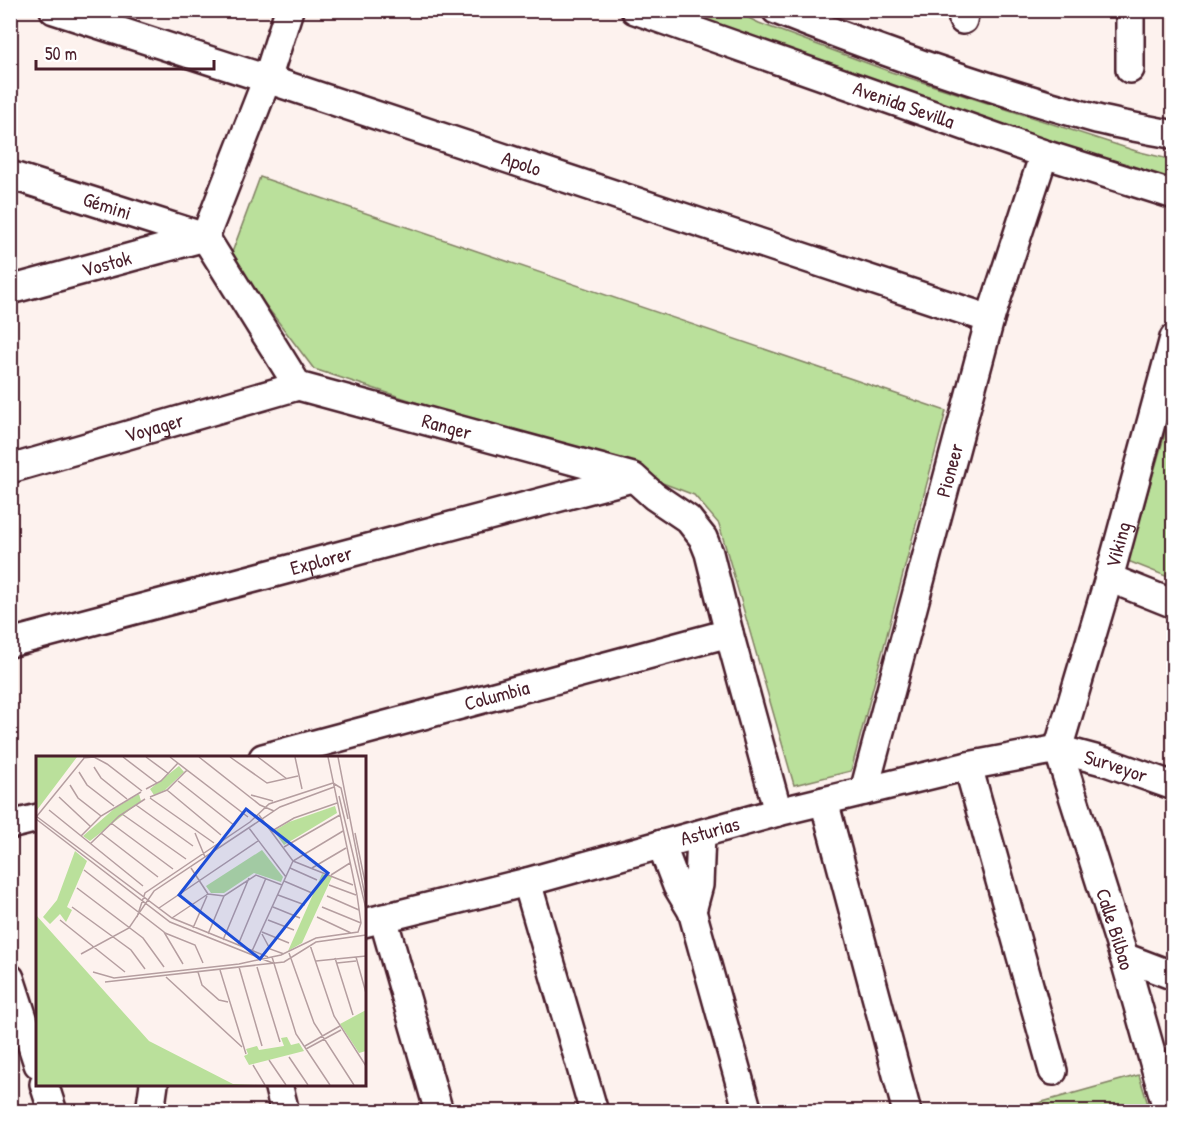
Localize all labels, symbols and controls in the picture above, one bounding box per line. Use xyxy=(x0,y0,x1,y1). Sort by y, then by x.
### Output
scale bar xyxy=(36,33,214,71)
text: 50 m xyxy=(45,41,77,66)
street label: Avenida Sevilla xyxy=(850,74,958,135)
street label: Apolo xyxy=(498,144,545,182)
street label: Gémini xyxy=(80,185,135,226)
street label: Vostok xyxy=(79,244,134,283)
street label: Voyager xyxy=(121,406,187,448)
street label: Ranger xyxy=(419,406,475,446)
street label: Pioneer xyxy=(929,440,969,500)
street label: Viking xyxy=(1098,518,1137,570)
street label: Explorer xyxy=(287,539,355,581)
street label: Columbia xyxy=(461,673,532,716)
street label: Surveyor xyxy=(1081,743,1152,789)
inset map xyxy=(36,756,366,1086)
street label: Asturias xyxy=(677,809,743,852)
street label: Calle Bilbao xyxy=(1090,885,1141,973)

